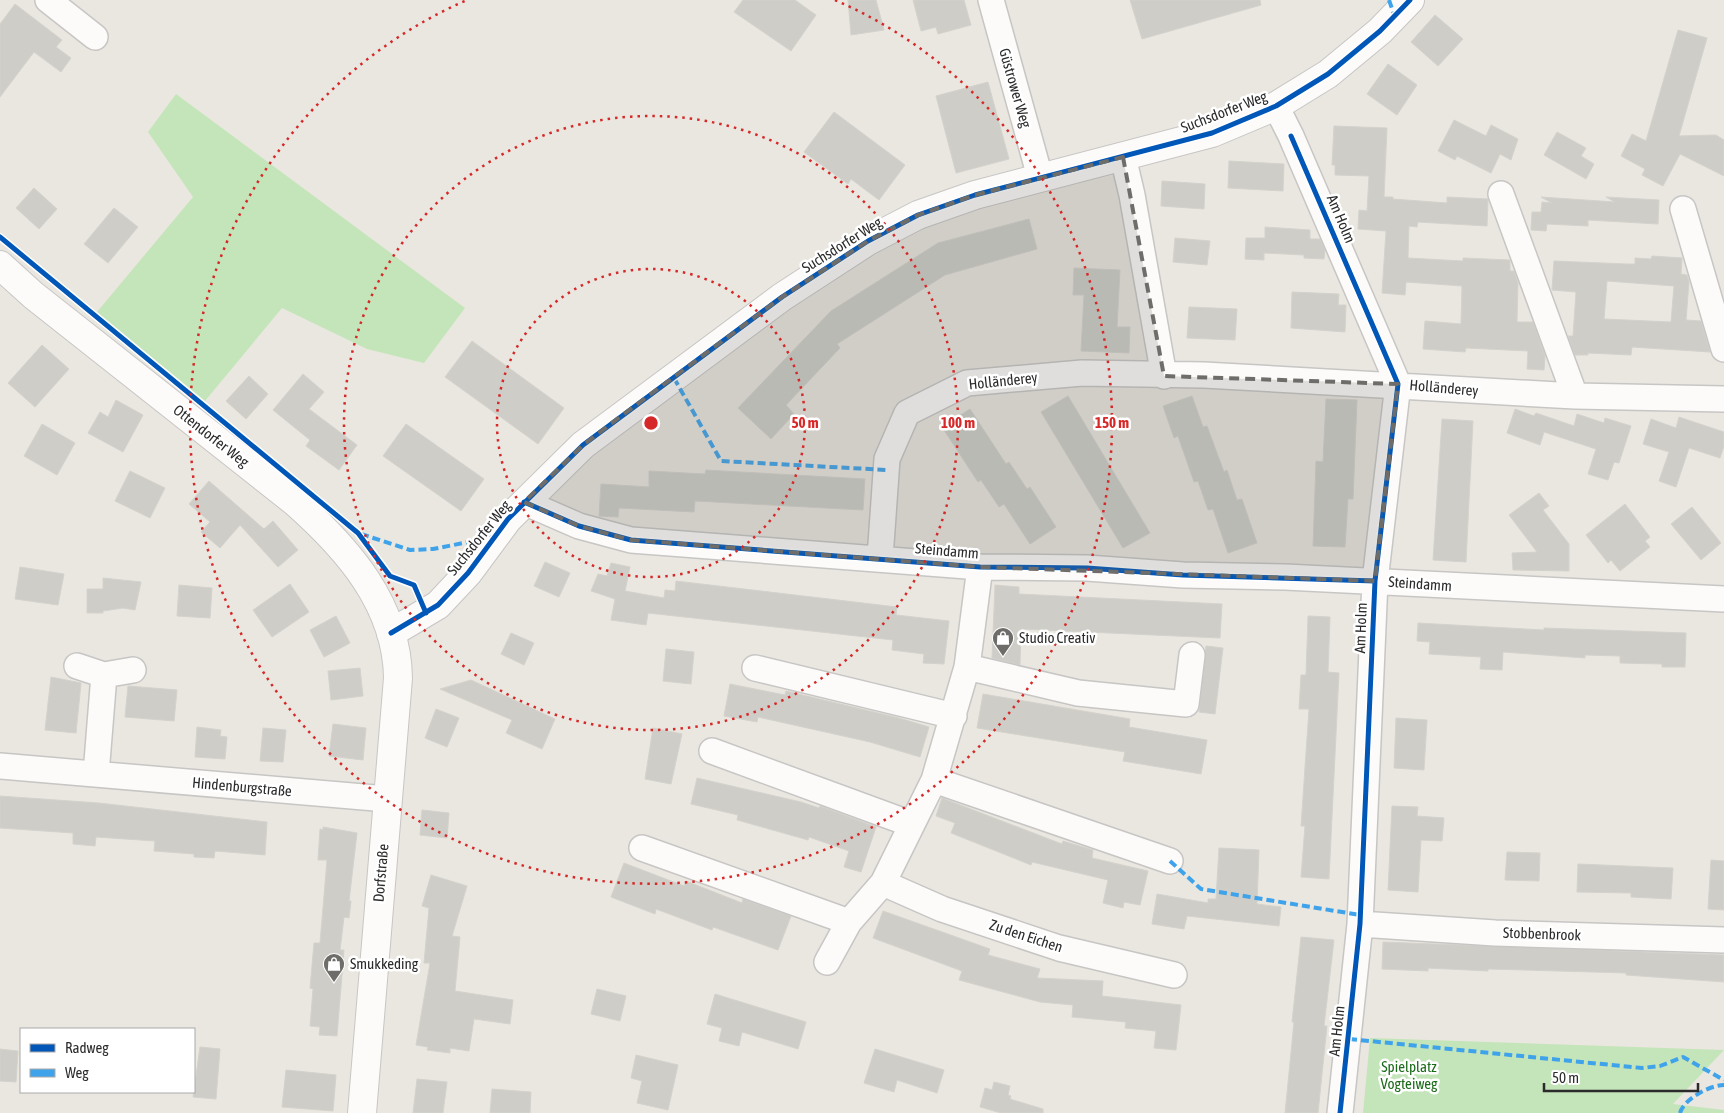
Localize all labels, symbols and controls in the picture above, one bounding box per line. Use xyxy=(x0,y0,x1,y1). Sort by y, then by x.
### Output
street label: Güstrower Weg xyxy=(996,46,1035,130)
street label: Suchsdorfer Weg xyxy=(1178,87,1270,136)
street label: Am Holm xyxy=(1324,192,1359,245)
street label: Suchsdorfer Weg xyxy=(799,213,885,276)
street label: Holländerey xyxy=(968,368,1038,393)
street label: Holländerey xyxy=(1409,376,1479,399)
street label: Ottendorfer Weg xyxy=(170,401,253,471)
centre of rings xyxy=(642,414,660,432)
text: 50 m xyxy=(792,414,819,431)
text: 100 m xyxy=(941,414,975,431)
text: 150 m xyxy=(1095,414,1129,431)
street label: Suchsdorfer Weg xyxy=(443,496,514,578)
street label: Steindamm xyxy=(915,539,980,562)
street label: Steindamm xyxy=(1388,573,1452,594)
street label: Am Holm xyxy=(1351,602,1370,654)
shop icon: Studio Creativ xyxy=(991,626,1015,657)
place label: Studio Creativ xyxy=(1019,629,1095,646)
street label: Hindenburgstraße xyxy=(191,774,293,799)
street label: Dorfstraße xyxy=(369,843,392,903)
street label: Zu den Eichen xyxy=(987,916,1065,955)
street label: Stobbenbrook xyxy=(1503,924,1582,943)
shop icon: Smukkeding xyxy=(322,952,346,983)
place label: Smukkeding xyxy=(350,955,419,972)
street label: Am Holm xyxy=(1325,1005,1348,1057)
legend xyxy=(20,1028,195,1093)
text: Radweg xyxy=(65,1039,109,1056)
park label: Spielplatz Vogteiweg xyxy=(1381,1058,1438,1092)
scale bar xyxy=(1544,1060,1698,1092)
text: Weg xyxy=(65,1064,89,1081)
text: 50 m xyxy=(1552,1069,1579,1086)

